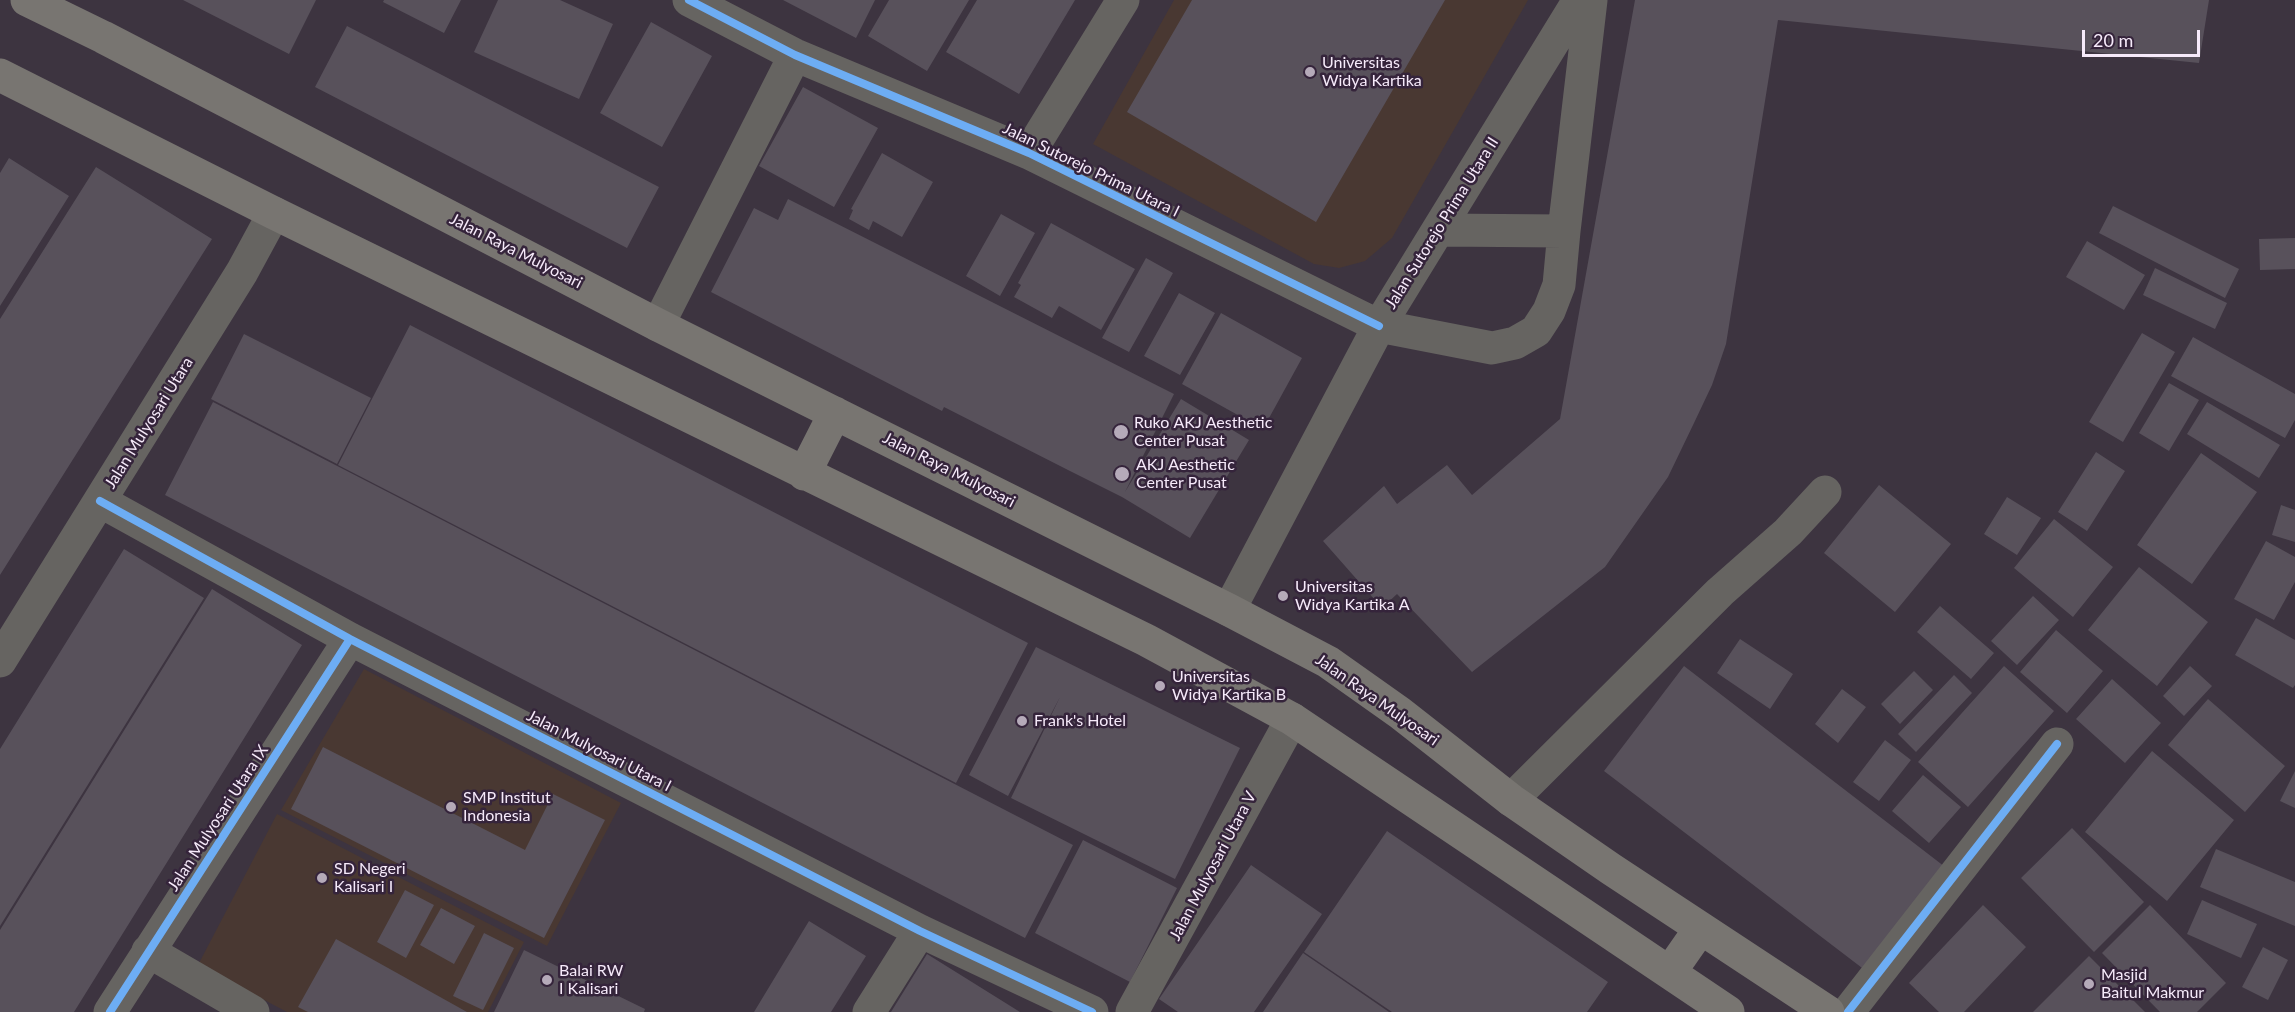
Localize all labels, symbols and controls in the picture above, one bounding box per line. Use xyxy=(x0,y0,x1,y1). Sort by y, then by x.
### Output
scale bar xyxy=(2085,18,2204,56)
text: 20 m xyxy=(2093,29,2133,51)
place label: Universitas Widya Kartika xyxy=(1322,53,1422,91)
marker: Universitas Widya Kartika xyxy=(1303,65,1317,79)
street label: Jalan Sutorejo Prima Utara I xyxy=(1000,119,1182,221)
street label: Jalan Sutorejo Prima Utara II xyxy=(1381,134,1503,312)
street label: Jalan Raya Mulyosari xyxy=(447,209,585,293)
street label: Jalan Mulyosari Utara xyxy=(101,354,197,492)
place label: Ruko AKJ Aesthetic Center Pusat xyxy=(1134,413,1272,451)
marker: Ruko AKJ Aesthetic Center Pusat xyxy=(1112,423,1130,441)
street label: Jalan Raya Mulyosari xyxy=(880,428,1018,512)
place label: AKJ Aesthetic Center Pusat xyxy=(1136,455,1235,493)
marker: AKJ Aesthetic Center Pusat xyxy=(1113,465,1131,483)
place label: Universitas Widya Kartika A xyxy=(1295,577,1410,615)
marker: Universitas Widya Kartika A xyxy=(1276,589,1290,603)
street label: Jalan Raya Mulyosari xyxy=(1312,650,1442,750)
place label: Universitas Widya Kartika B xyxy=(1172,667,1286,705)
marker: Universitas Widya Kartika B xyxy=(1153,679,1167,693)
street label: Jalan Mulyosari Utara I xyxy=(523,706,675,796)
place label: Frank's Hotel xyxy=(1034,711,1126,731)
marker: Frank's Hotel xyxy=(1015,714,1029,728)
street label: Jalan Mulyosari Utara IX xyxy=(164,741,272,895)
place label: SMP Institut Indonesia xyxy=(463,788,551,826)
street label: Jalan Mulyosari Utara V xyxy=(1166,788,1260,944)
marker: SMP Institut Indonesia xyxy=(444,800,458,814)
place label: SD Negeri Kalisari I xyxy=(334,859,406,897)
marker: SD Negeri Kalisari I xyxy=(315,871,329,885)
place label: Balai RW I Kalisari xyxy=(559,961,623,999)
place label: Masjid Baitul Makmur xyxy=(2101,965,2204,1003)
marker: Balai RW I Kalisari xyxy=(540,973,554,987)
marker: Masjid Baitul Makmur xyxy=(2082,977,2096,991)

